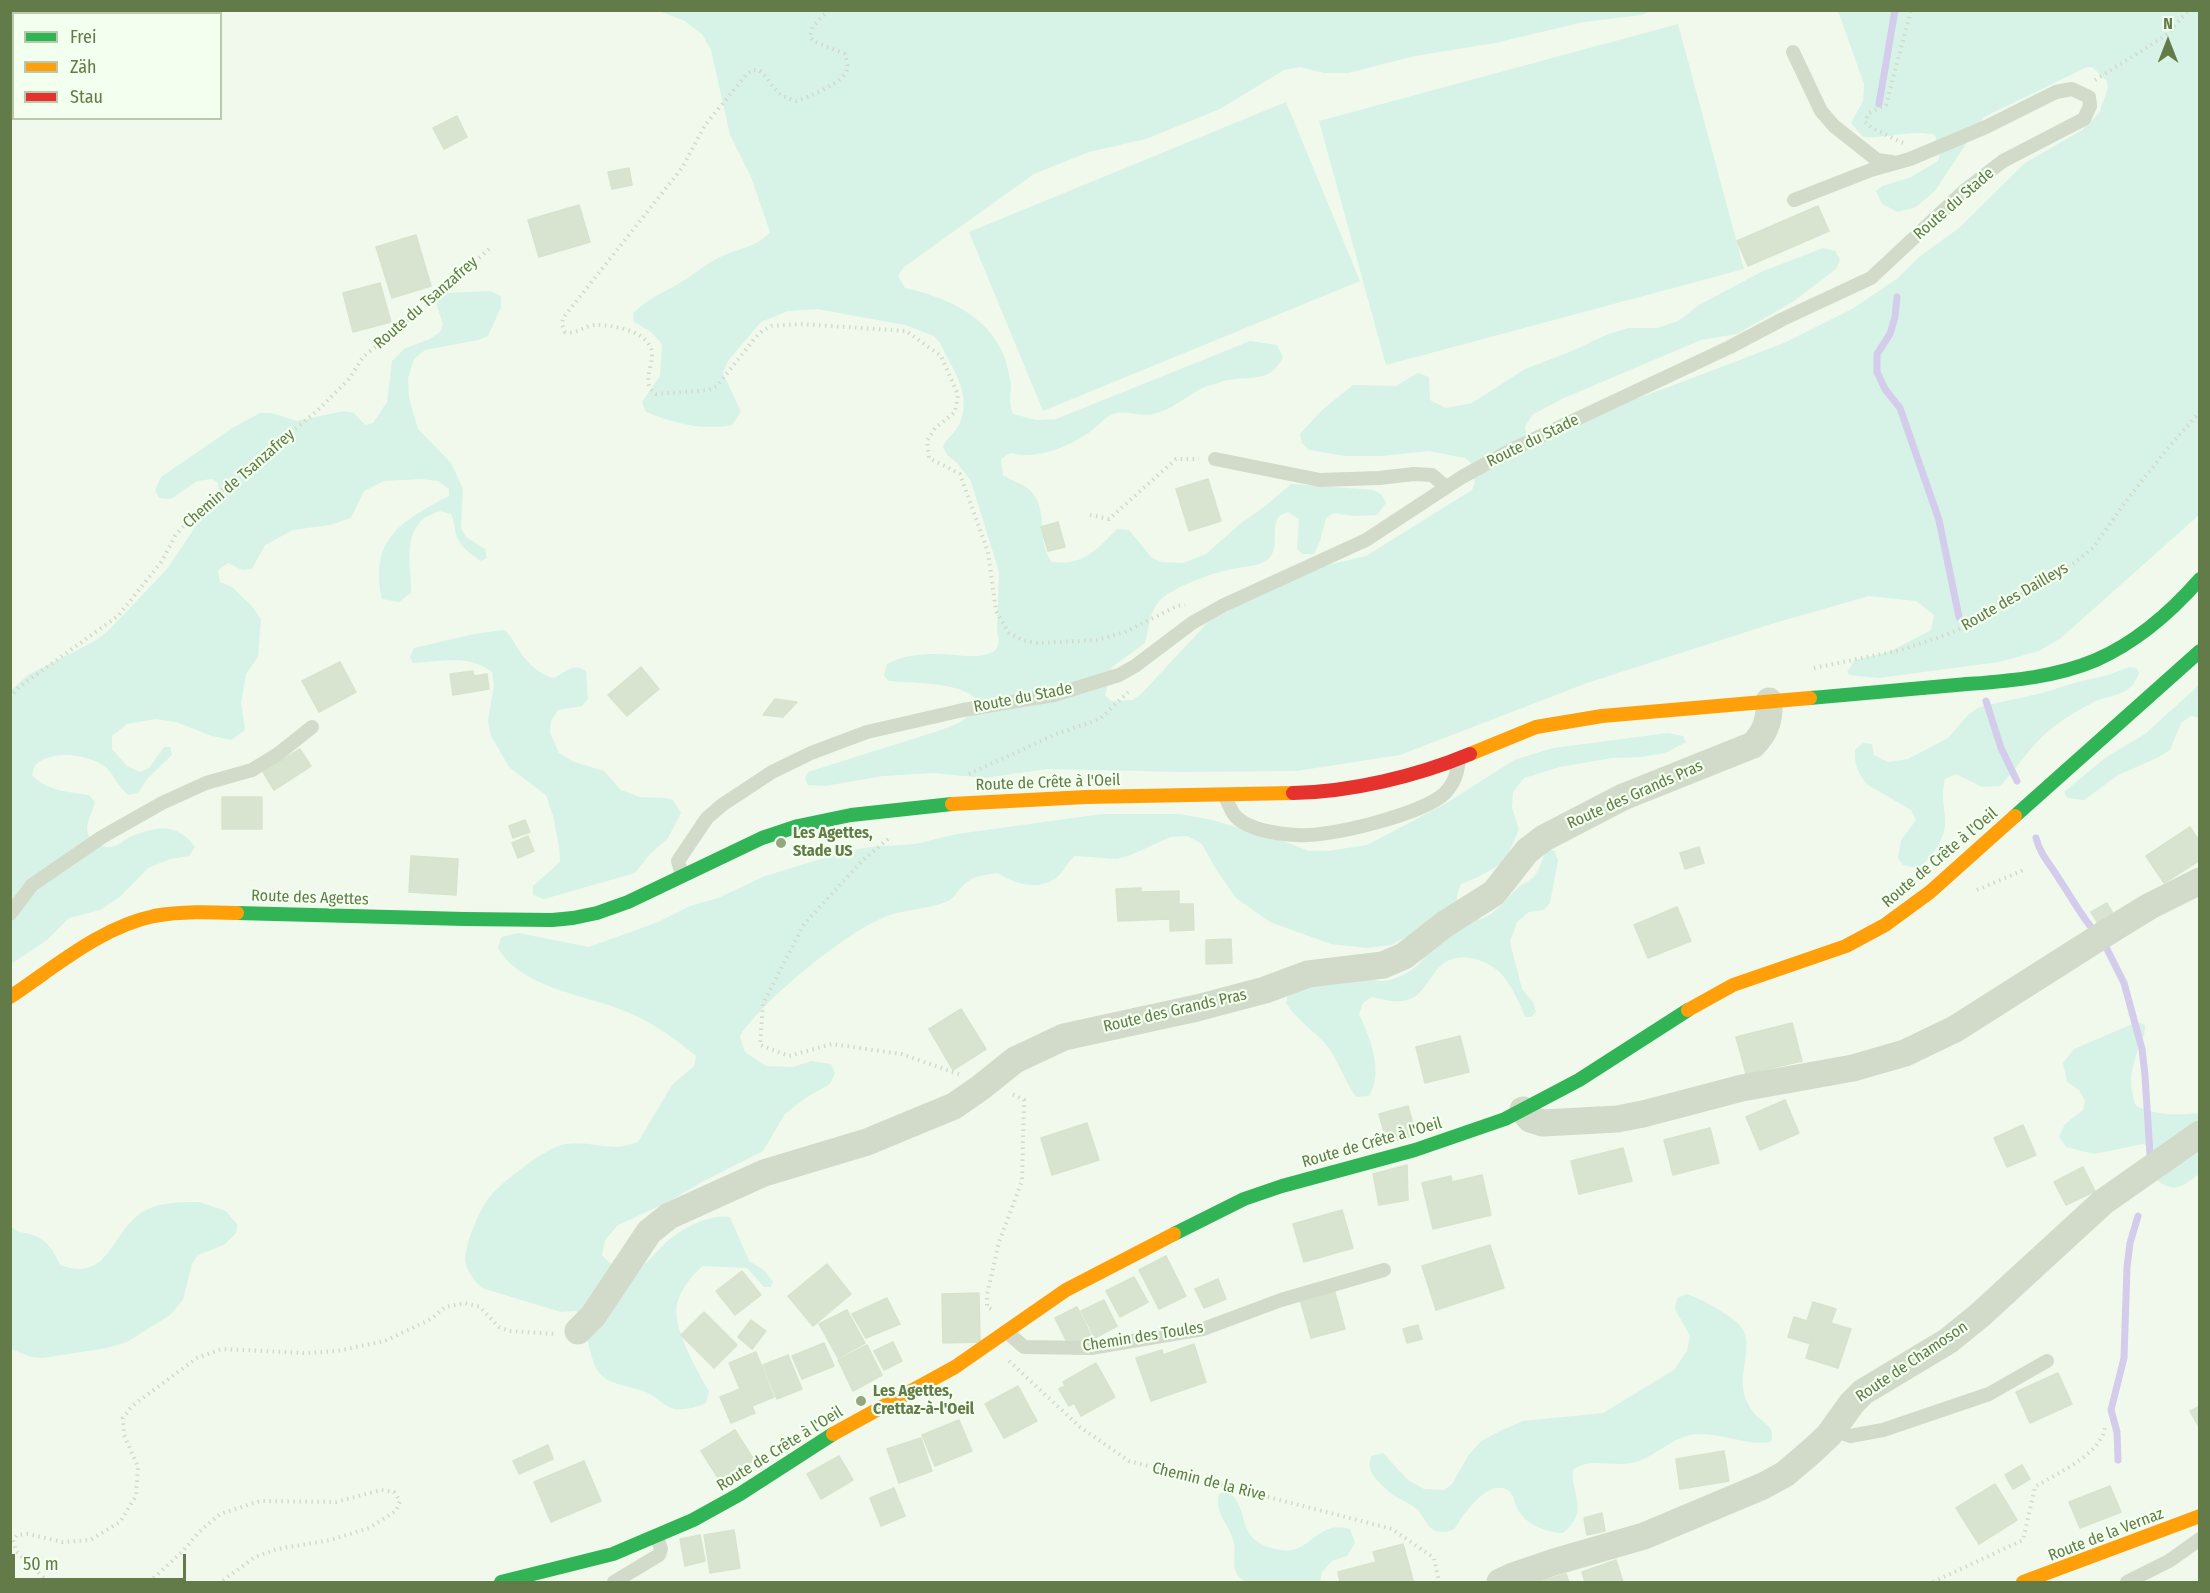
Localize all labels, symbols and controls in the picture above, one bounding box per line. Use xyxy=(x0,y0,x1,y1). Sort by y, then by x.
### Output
legend xyxy=(12,12,222,120)
north arrow xyxy=(2138,12,2198,72)
text: N xyxy=(2163,14,2173,33)
text: Frei xyxy=(70,26,96,48)
text: Zäh xyxy=(70,56,97,78)
text: Stau xyxy=(70,86,103,108)
street label: Route du Stade xyxy=(1910,164,1998,244)
street label: Route du Tsanzafrey xyxy=(370,253,482,353)
street label: Route du Stade xyxy=(1484,410,1582,472)
street label: Chemin de Tsanzafrey xyxy=(179,425,299,533)
street label: Route des Dailleys xyxy=(1958,559,2072,635)
street label: Route du Stade xyxy=(972,679,1074,717)
street label: Route des Grands Pras xyxy=(1564,756,1706,834)
street label: Route de Crête à l'Oeil xyxy=(975,771,1121,795)
street label: Route de Crête à l'Oeil xyxy=(1878,804,2002,912)
place label: Les Agettes, Stade US xyxy=(793,824,873,862)
marker: Les Agettes, Stade US xyxy=(774,836,788,850)
street label: Route des Agettes xyxy=(251,886,369,910)
street label: Route des Grands Pras xyxy=(1102,985,1248,1037)
street label: Route de Crête à l'Oeil xyxy=(1300,1114,1444,1172)
street label: Route de Chamoson xyxy=(1852,1317,1972,1407)
street label: Chemin des Toules xyxy=(1081,1318,1205,1356)
place label: Les Agettes, Crettaz-à-l'Oeil xyxy=(873,1382,974,1420)
marker: Les Agettes, Crettaz-à-l'Oeil xyxy=(854,1394,868,1408)
street label: Route de Crête à l'Oeil xyxy=(714,1403,846,1495)
street label: Chemin de la Rive xyxy=(1150,1459,1268,1505)
street label: Route de la Vernaz xyxy=(2046,1504,2166,1566)
scale bar xyxy=(15,1542,189,1580)
text: 50 m xyxy=(23,1553,59,1575)

